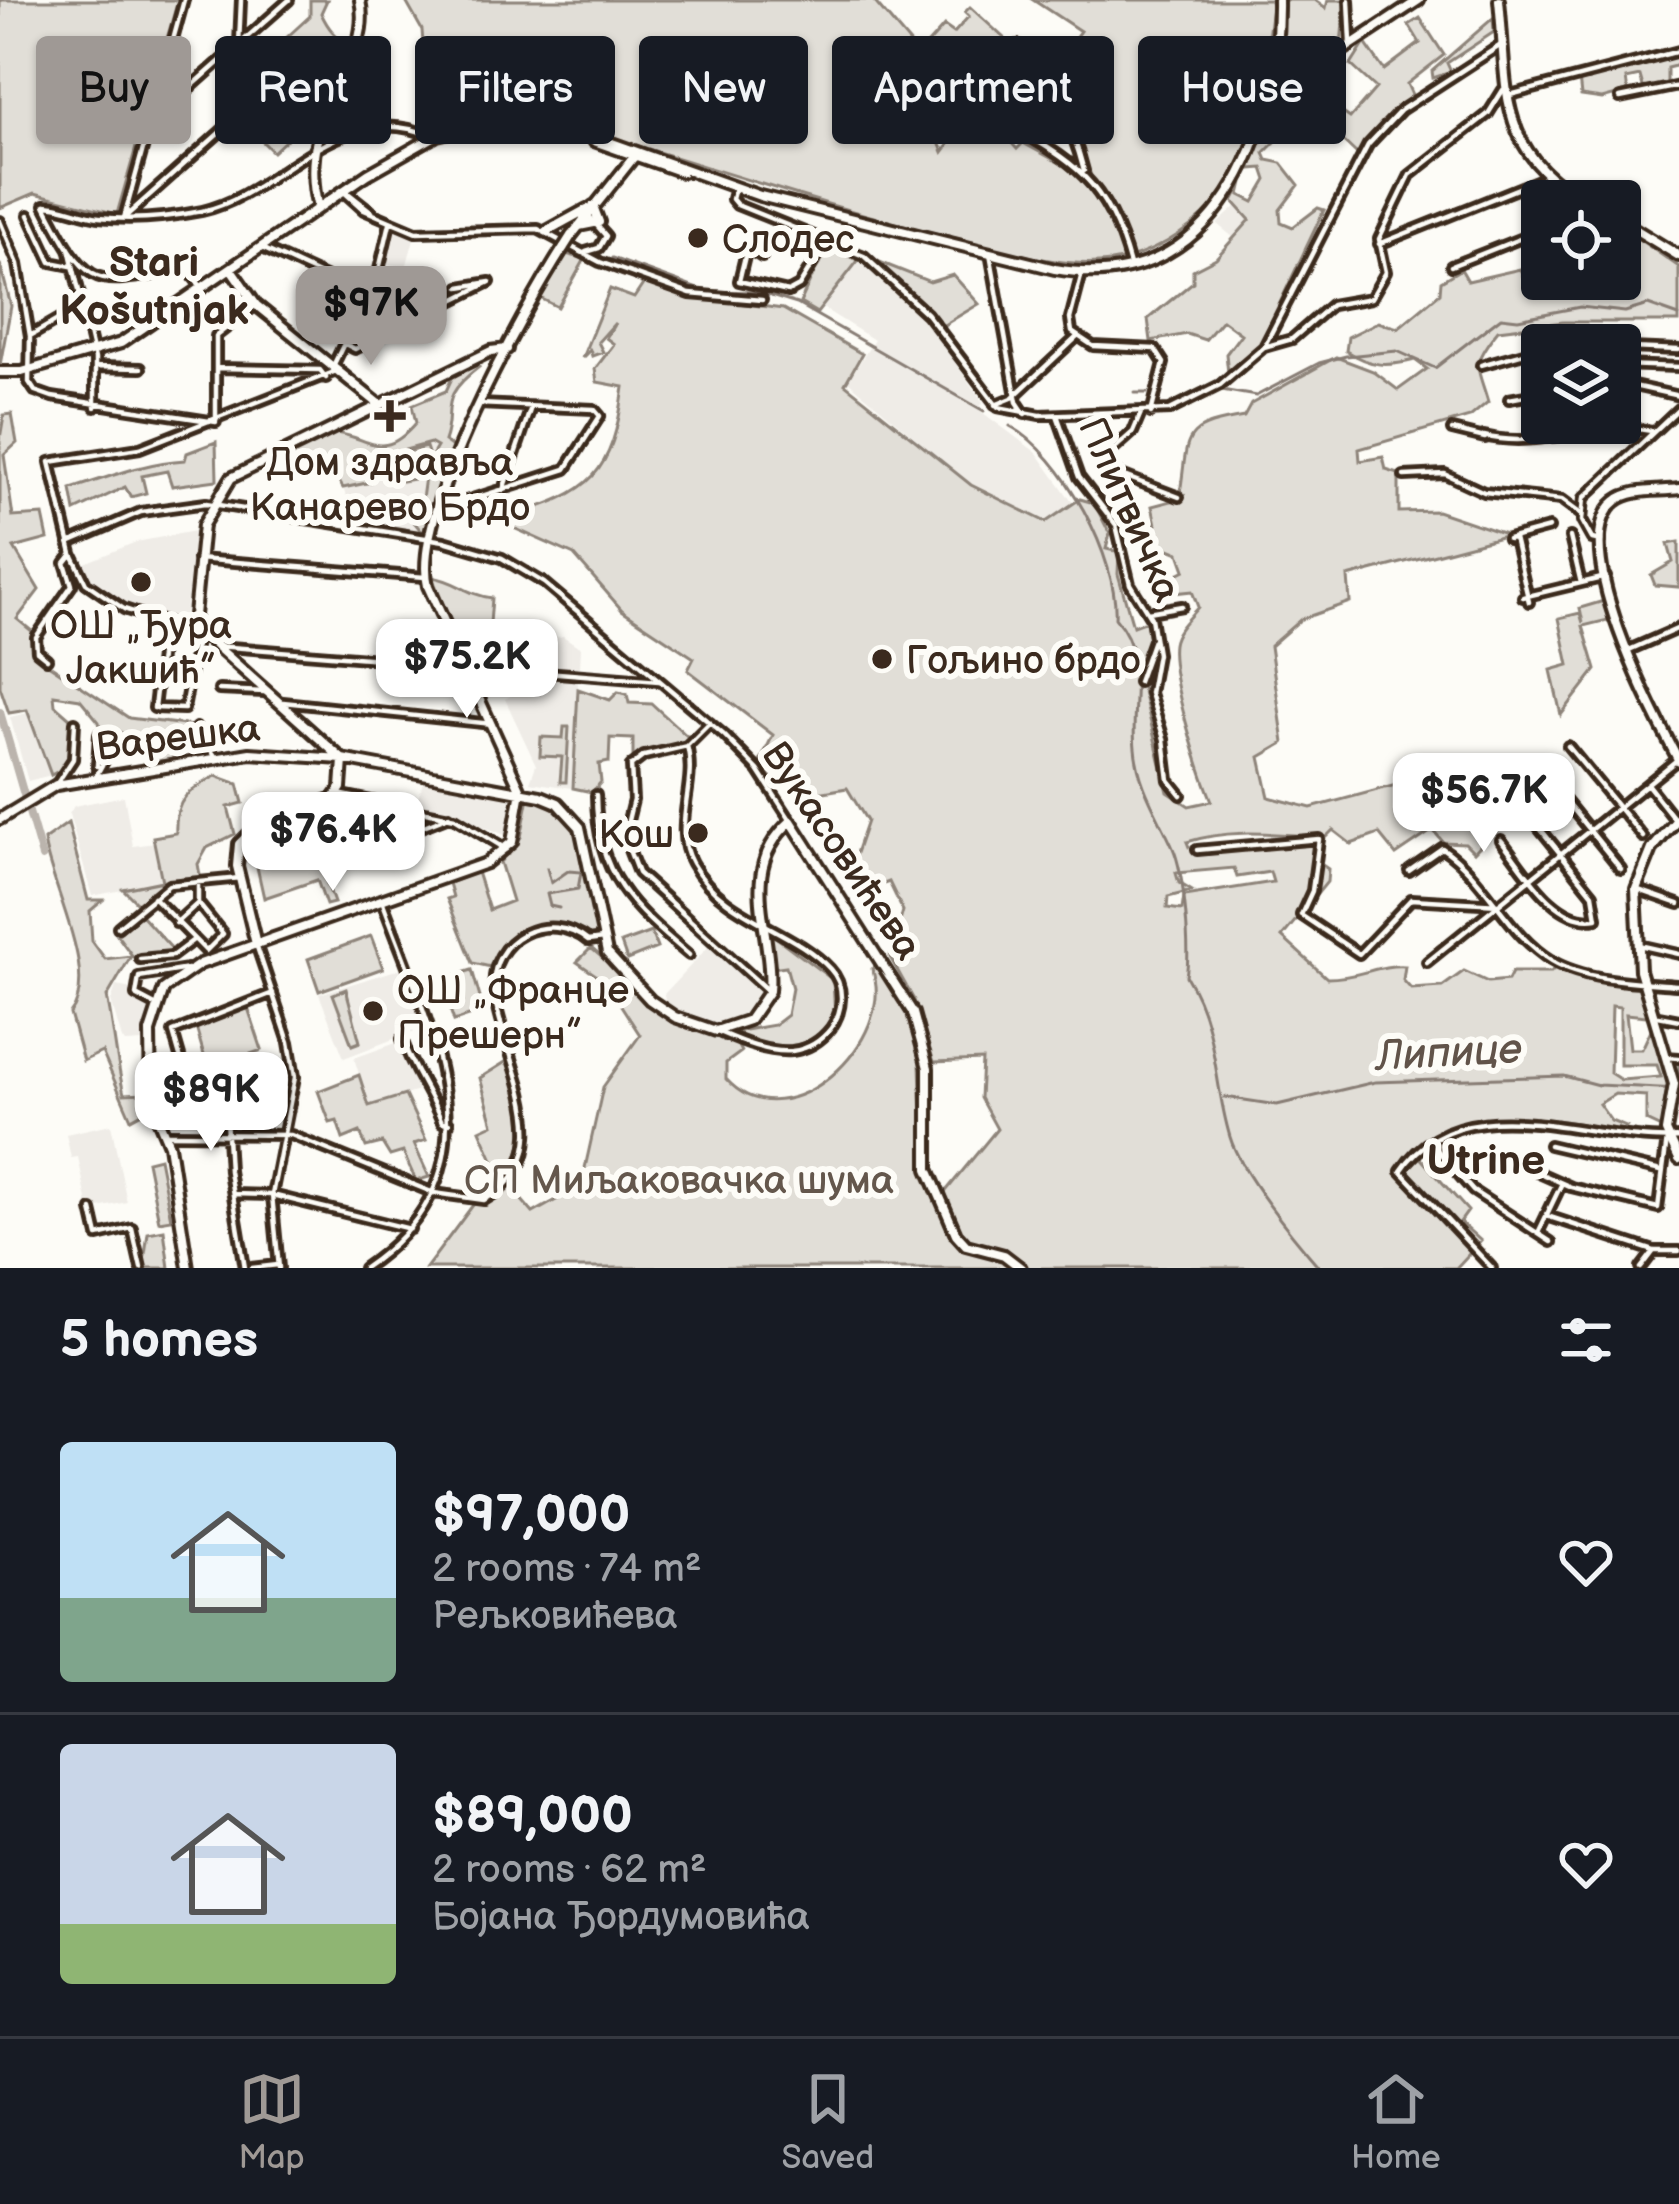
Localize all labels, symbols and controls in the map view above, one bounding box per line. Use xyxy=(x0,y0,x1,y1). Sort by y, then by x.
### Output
chip: Buy xyxy=(36,36,191,144)
chip: Rent xyxy=(215,36,391,144)
chip: Filters xyxy=(415,36,615,144)
chip: New xyxy=(639,36,808,144)
chip: Apartment xyxy=(832,36,1114,144)
chip: House xyxy=(1138,36,1346,144)
map controls xyxy=(1521,180,1641,444)
button: locate xyxy=(1521,180,1641,300)
place label: Слодес xyxy=(722,217,854,264)
marker: Слодес xyxy=(685,225,711,251)
district label: Stari Košutnjak xyxy=(59,238,249,337)
pin: $97K xyxy=(300,266,442,368)
text: $97K xyxy=(323,281,419,328)
button: layers xyxy=(1521,324,1641,444)
marker: Дом здравља Канарево Брдо xyxy=(374,400,406,432)
street label: Плитвичка xyxy=(1067,411,1190,609)
place label: Дом здравља Канарево Брдо xyxy=(250,440,530,532)
marker: ОШ „Ђура Јакшић” xyxy=(128,569,154,595)
place label: ОШ „Ђура Јакшић” xyxy=(50,603,232,695)
pin: $75.2K xyxy=(369,619,565,721)
text: $75.2K xyxy=(403,634,531,681)
place label: Гољино брдо xyxy=(906,638,1141,685)
marker: Гољино брдо xyxy=(869,646,895,672)
street label: Варешка xyxy=(94,705,263,772)
street label: Вукасовићева xyxy=(751,734,931,969)
pin: $56.7K xyxy=(1386,753,1582,855)
text: $56.7K xyxy=(1420,768,1548,815)
pin: $76.4K xyxy=(235,792,431,894)
text: $76.4K xyxy=(269,807,397,854)
place label: Кош xyxy=(598,812,674,859)
marker: Кош xyxy=(685,820,711,846)
place label: ОШ „Франце Прешерн” xyxy=(397,968,629,1060)
marker: ОШ „Франце Прешерн” xyxy=(360,998,386,1024)
water label: Липице xyxy=(1372,1024,1524,1083)
pin: $89K xyxy=(140,1052,282,1154)
text: $89K xyxy=(162,1067,260,1114)
district label: Utrine xyxy=(1427,1136,1545,1187)
park label: СП Миљаковачка шума xyxy=(464,1158,894,1205)
icon: filters xyxy=(1553,1307,1619,1373)
text: 5 homes xyxy=(60,1310,258,1371)
text: $97,000 xyxy=(432,1485,630,1546)
icon: home xyxy=(156,1490,300,1634)
icon: heart xyxy=(1553,1529,1619,1595)
text: 2 rooms · 74 m² xyxy=(432,1546,702,1593)
text: Рељковићева xyxy=(432,1593,678,1640)
text: $89,000 xyxy=(432,1786,633,1847)
icon: home xyxy=(156,1792,300,1936)
icon: heart xyxy=(1553,1831,1619,1897)
text: 2 rooms · 62 m² xyxy=(432,1847,707,1894)
text: Бојана Ђордумовића xyxy=(432,1894,810,1941)
tab: Map xyxy=(238,2066,305,2178)
tab: Saved xyxy=(781,2066,874,2178)
tab: Home xyxy=(1351,2066,1441,2178)

